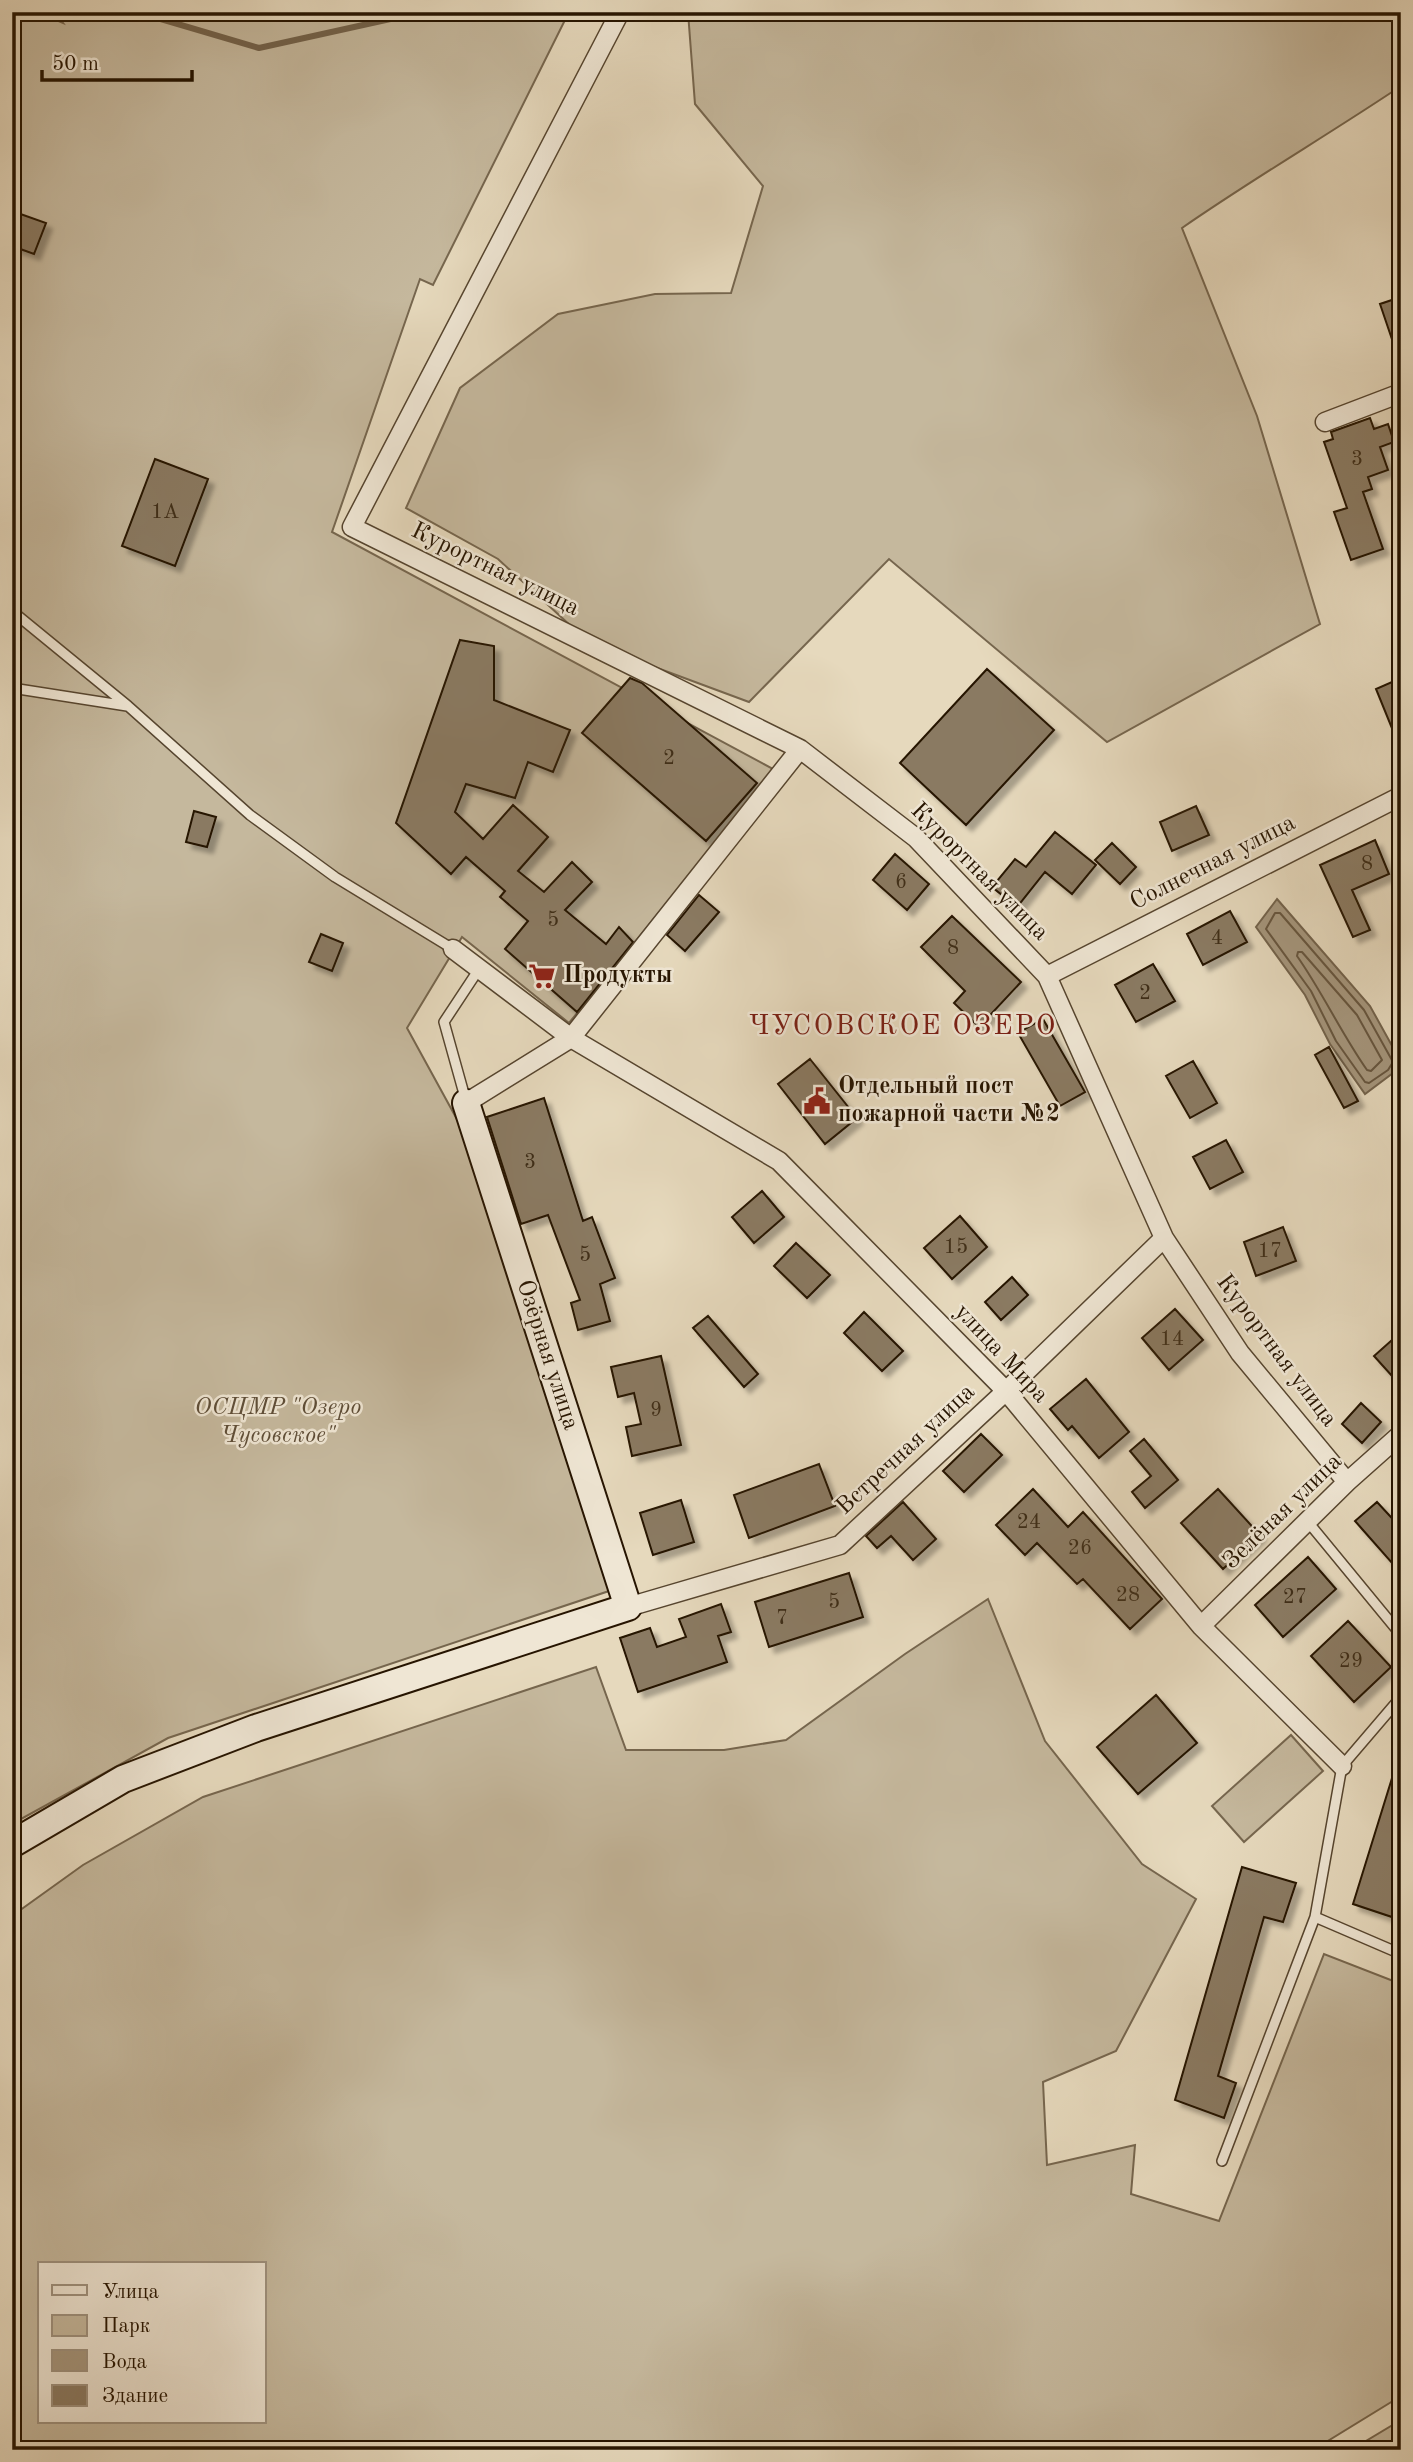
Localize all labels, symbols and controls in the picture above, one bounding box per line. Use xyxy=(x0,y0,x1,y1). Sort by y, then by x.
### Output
scale bar xyxy=(42,38,192,82)
text: 50 m xyxy=(52,54,99,75)
house number: 3 xyxy=(1351,449,1363,470)
house number: 1А xyxy=(151,502,179,523)
street label: Курортная улица xyxy=(407,519,583,621)
house number: 2 xyxy=(663,748,675,769)
street label: Курортная улица xyxy=(905,798,1053,946)
street label: Солнечная улица xyxy=(1127,811,1300,915)
house number: 8 xyxy=(1361,854,1373,875)
house number: 6 xyxy=(895,872,907,893)
house number: 5 xyxy=(547,910,559,931)
house number: 4 xyxy=(1211,928,1223,949)
house number: 8 xyxy=(947,938,959,959)
supermarket icon: Продукты xyxy=(527,961,557,991)
place label: Продукты xyxy=(563,964,672,988)
house number: 2 xyxy=(1139,983,1151,1004)
district label: ЧУСОВСКОЕ ОЗЕРО xyxy=(749,1013,1057,1041)
place label: Отдельный пост пожарной части №2 xyxy=(838,1075,1060,1127)
public building icon: Отдельный пост пожарной части №2 xyxy=(802,1086,832,1116)
house number: 3 xyxy=(524,1152,536,1173)
house number: 15 xyxy=(944,1237,968,1258)
house number: 17 xyxy=(1258,1241,1282,1262)
house number: 5 xyxy=(579,1245,591,1266)
street label: Курортная улица xyxy=(1211,1270,1341,1432)
street label: Озёрная улица xyxy=(511,1277,583,1433)
street label: улица Мира xyxy=(949,1300,1053,1408)
house number: 14 xyxy=(1160,1329,1184,1350)
street label: Встречная улица xyxy=(832,1380,980,1520)
park label: ОСЦМР "Озеро Чусовское" xyxy=(195,1396,361,1448)
house number: 9 xyxy=(650,1400,662,1421)
street label: Зелёная улица xyxy=(1219,1450,1347,1574)
house number: 24 xyxy=(1017,1512,1041,1533)
house number: 26 xyxy=(1068,1538,1092,1559)
house number: 28 xyxy=(1116,1585,1140,1606)
house number: 27 xyxy=(1283,1587,1307,1608)
house number: 5 xyxy=(828,1592,840,1613)
house number: 7 xyxy=(776,1608,788,1629)
house number: 29 xyxy=(1339,1651,1363,1672)
legend xyxy=(38,2262,266,2424)
text: Улица xyxy=(102,2282,159,2303)
text: Парк xyxy=(102,2316,151,2337)
text: Вода xyxy=(102,2352,147,2373)
text: Здание xyxy=(102,2386,168,2407)

